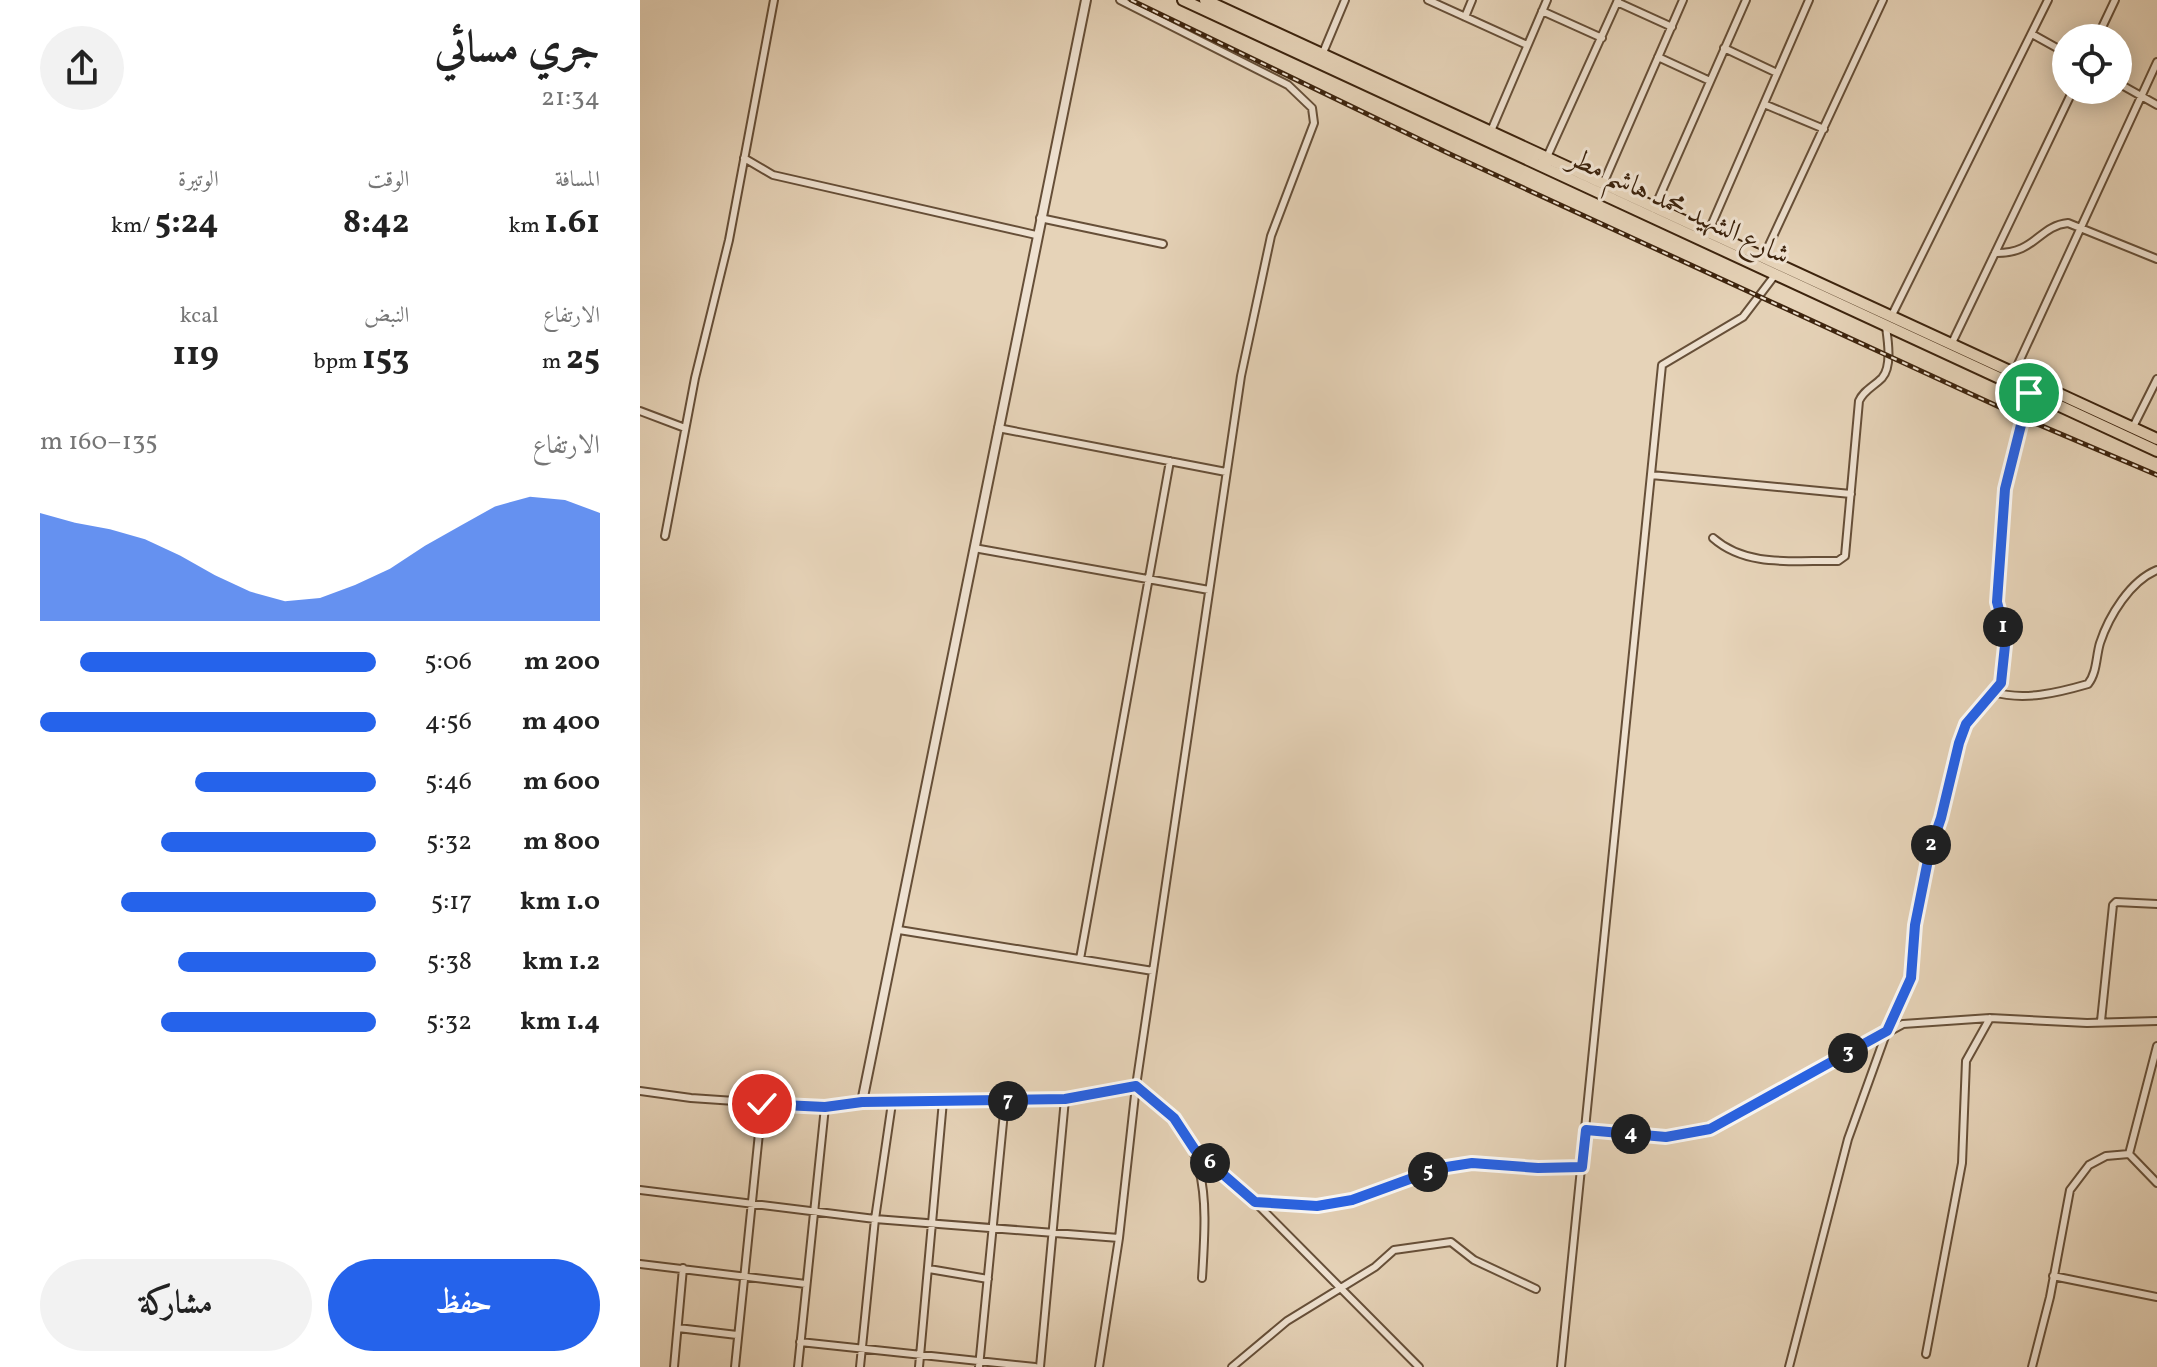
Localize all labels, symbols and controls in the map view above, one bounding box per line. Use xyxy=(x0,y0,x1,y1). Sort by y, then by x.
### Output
text: جري مسائي xyxy=(434,19,600,80)
map controls xyxy=(2052,24,2132,104)
button: locate xyxy=(2052,24,2132,104)
button: share xyxy=(40,26,124,110)
text: 21:34 xyxy=(541,80,600,116)
street label: شارع الشهيد محمد هاشم مطر xyxy=(1557,138,1796,281)
text: الوتيرة xyxy=(178,165,219,196)
text: الوقت xyxy=(367,165,409,196)
text: المسافة xyxy=(555,165,600,196)
text: 5:24 xyxy=(155,200,219,247)
text: 8:42 xyxy=(343,200,409,247)
text: 1.61 xyxy=(544,200,600,247)
text: /km xyxy=(111,211,155,242)
text: km xyxy=(508,211,544,242)
text: kcal xyxy=(180,301,219,332)
text: النبض xyxy=(364,301,409,332)
text: الارتفاع xyxy=(543,301,600,332)
text: 119 xyxy=(173,332,219,379)
text: 153 xyxy=(362,336,409,383)
text: 25 xyxy=(566,336,600,383)
text: bpm xyxy=(313,347,362,378)
text: m xyxy=(542,347,566,378)
pin xyxy=(1995,359,2063,427)
icon: arrive xyxy=(2007,371,2051,415)
text: 135–160 m xyxy=(40,424,158,460)
text: الارتفاع xyxy=(533,428,600,464)
pin: 1 xyxy=(1983,607,2023,647)
text: 1 xyxy=(1999,611,2007,642)
text: 5:06 xyxy=(424,644,472,680)
text: 200 m xyxy=(524,644,600,680)
text: 4:56 xyxy=(425,704,472,740)
text: 400 m xyxy=(522,704,600,740)
text: 5:46 xyxy=(425,764,472,800)
text: 600 m xyxy=(523,764,600,800)
text: 5:32 xyxy=(426,824,472,860)
text: 800 m xyxy=(523,824,600,860)
pin: 2 xyxy=(1911,825,1951,865)
text: 2 xyxy=(1925,829,1937,860)
text: 5:17 xyxy=(431,884,472,920)
text: 1.0 km xyxy=(520,884,600,920)
text: 5:38 xyxy=(427,944,472,980)
text: 1.2 km xyxy=(523,944,600,980)
text: 5:32 xyxy=(426,1004,472,1040)
text: 1.4 km xyxy=(520,1004,600,1040)
pin: 3 xyxy=(1828,1033,1868,1073)
text: 3 xyxy=(1842,1037,1854,1068)
pin xyxy=(728,1070,796,1138)
pin: 7 xyxy=(988,1081,1028,1121)
icon: check xyxy=(740,1082,784,1126)
text: 7 xyxy=(1003,1085,1013,1116)
pin: 4 xyxy=(1611,1114,1651,1154)
text: 4 xyxy=(1624,1118,1638,1149)
pin: 6 xyxy=(1190,1143,1230,1183)
text: 6 xyxy=(1204,1147,1216,1178)
pin: 5 xyxy=(1408,1152,1448,1192)
text: 5 xyxy=(1423,1156,1433,1187)
button: مشاركة xyxy=(40,1259,312,1351)
button: حفظ xyxy=(328,1259,600,1351)

